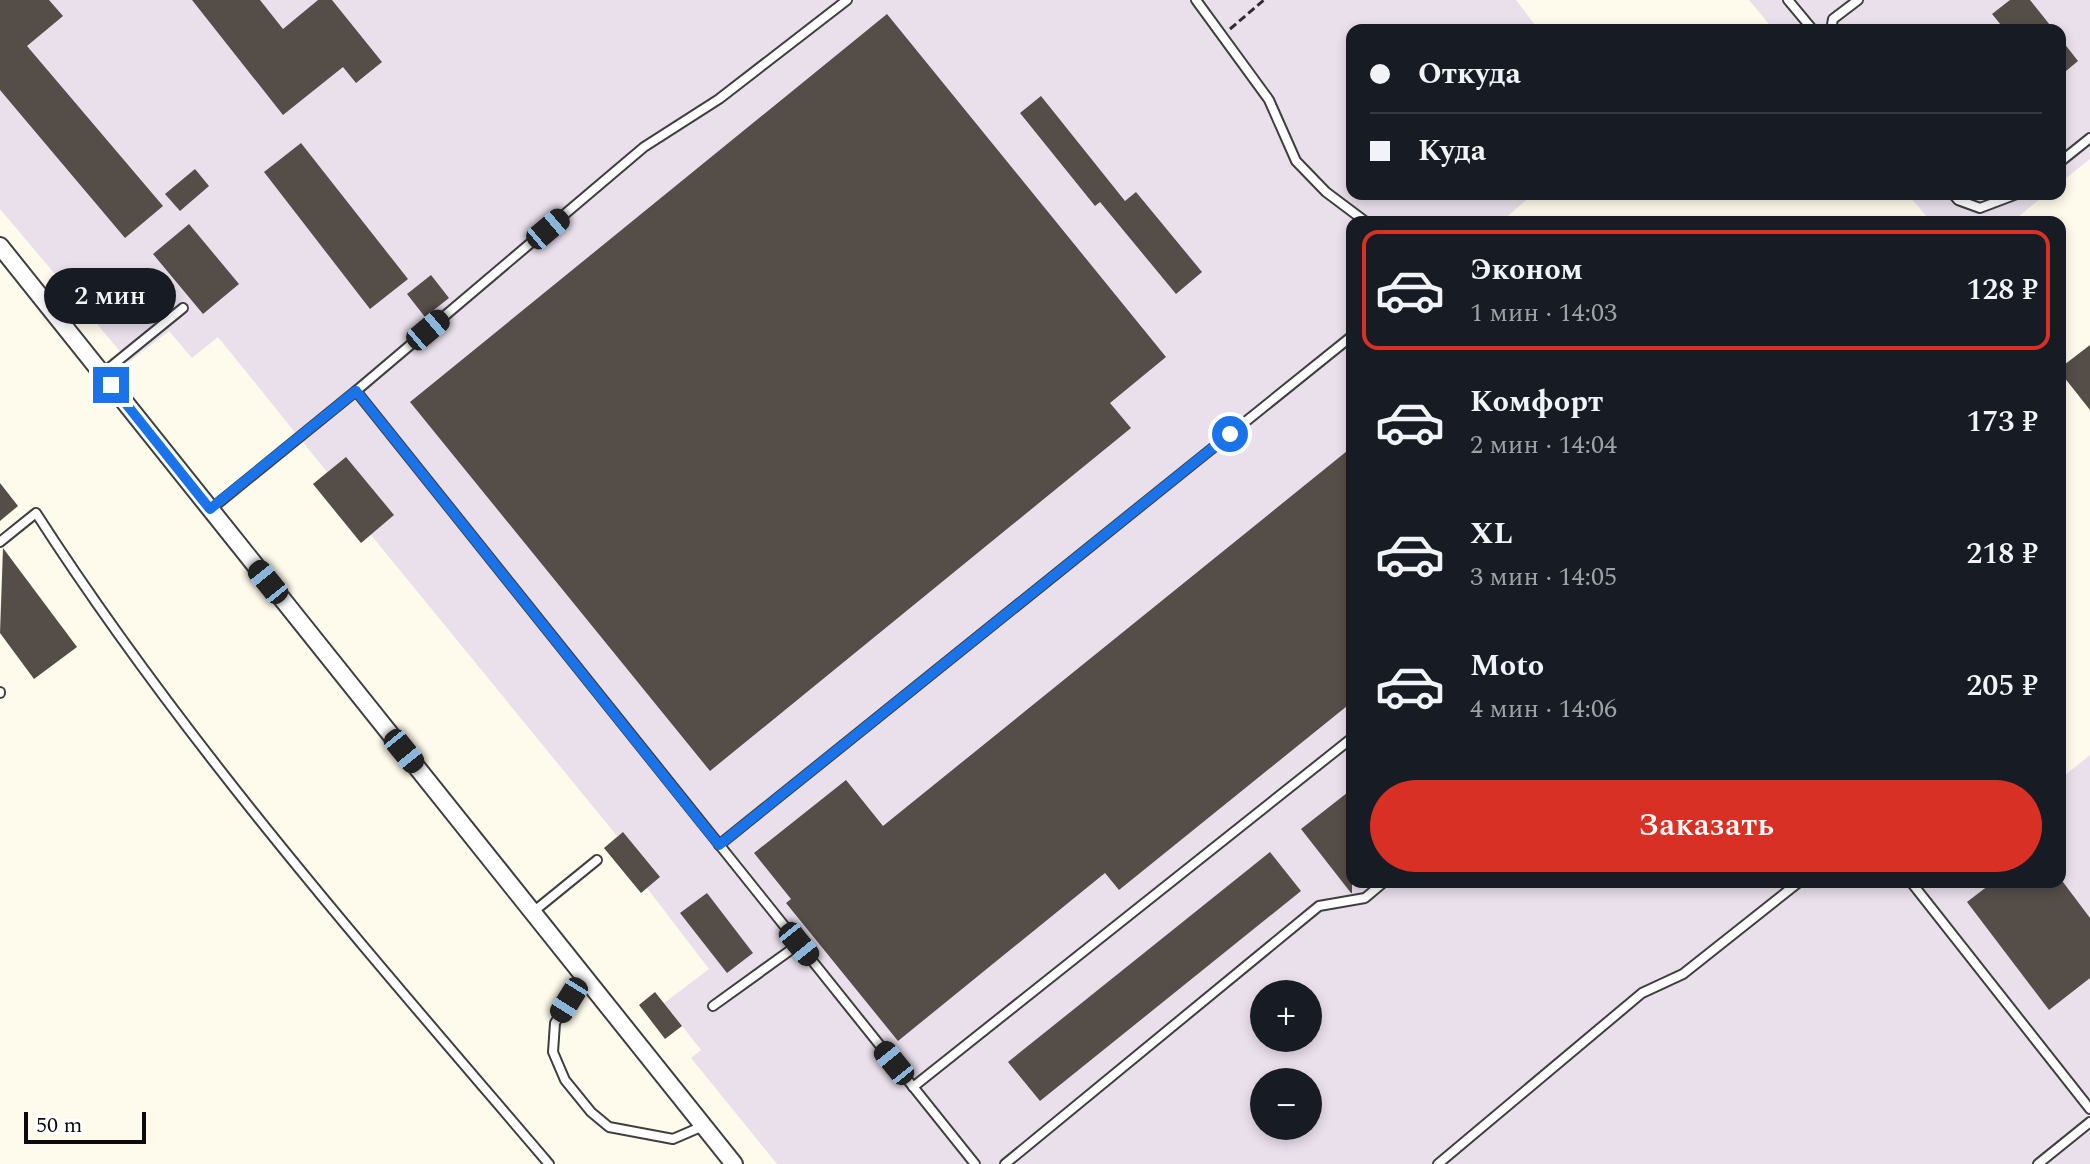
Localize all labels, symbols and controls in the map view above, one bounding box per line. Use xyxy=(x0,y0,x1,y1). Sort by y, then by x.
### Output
text: Откуда xyxy=(1418,51,1521,97)
text: Куда xyxy=(1418,128,1486,174)
car xyxy=(522,204,574,254)
text: Эконом xyxy=(1470,247,1583,293)
icon: car xyxy=(1374,254,1446,326)
text: 128 ₽ xyxy=(1966,267,2038,313)
callout: 2 мин xyxy=(45,269,177,325)
text: 2 мин xyxy=(74,276,146,316)
text: 1 мин · 14:03 xyxy=(1470,293,1617,333)
car xyxy=(402,305,454,355)
route end xyxy=(93,367,129,403)
text: Комфорт xyxy=(1470,379,1603,425)
icon: car xyxy=(1374,386,1446,458)
text: 173 ₽ xyxy=(1966,399,2038,445)
route start xyxy=(1212,416,1248,452)
text: 2 мин · 14:04 xyxy=(1470,425,1617,465)
text: XL xyxy=(1470,511,1513,557)
icon: car xyxy=(1374,518,1446,590)
text: 218 ₽ xyxy=(1966,531,2038,577)
car xyxy=(244,556,292,608)
text: 3 мин · 14:05 xyxy=(1470,557,1617,597)
text: Moto xyxy=(1470,643,1544,689)
icon: car xyxy=(1374,650,1446,722)
text: 205 ₽ xyxy=(1966,663,2038,709)
text: 4 мин · 14:06 xyxy=(1470,689,1617,729)
car xyxy=(380,725,428,777)
button: Заказать xyxy=(1370,780,2042,872)
car xyxy=(775,918,823,970)
car xyxy=(546,973,592,1027)
map controls xyxy=(1250,980,1322,1140)
button: + xyxy=(1250,980,1322,1052)
car xyxy=(870,1037,918,1089)
button: − xyxy=(1250,1068,1322,1140)
scale bar xyxy=(24,1108,146,1144)
text: 50 m xyxy=(36,1109,82,1142)

